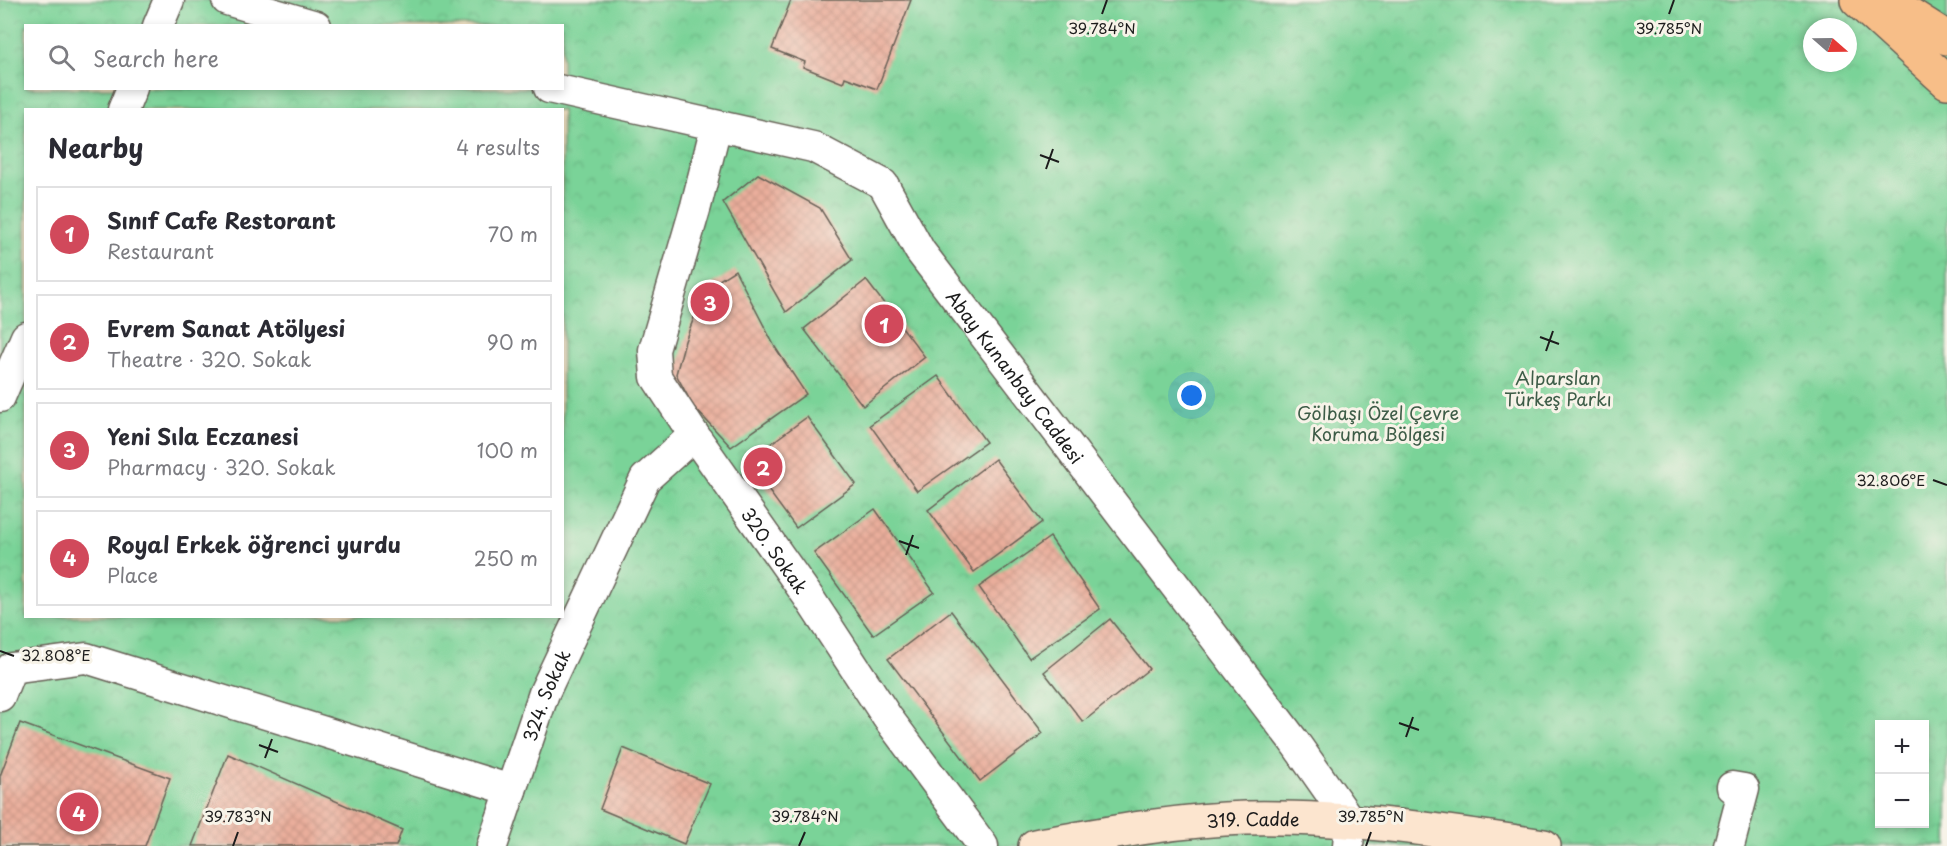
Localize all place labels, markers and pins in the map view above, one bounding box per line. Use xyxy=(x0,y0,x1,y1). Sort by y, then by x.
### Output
pin: 3 xyxy=(690,280,730,324)
pin: 1 xyxy=(864,302,904,346)
pin: 2 xyxy=(744,444,783,490)
pin: 4 xyxy=(60,790,98,834)

